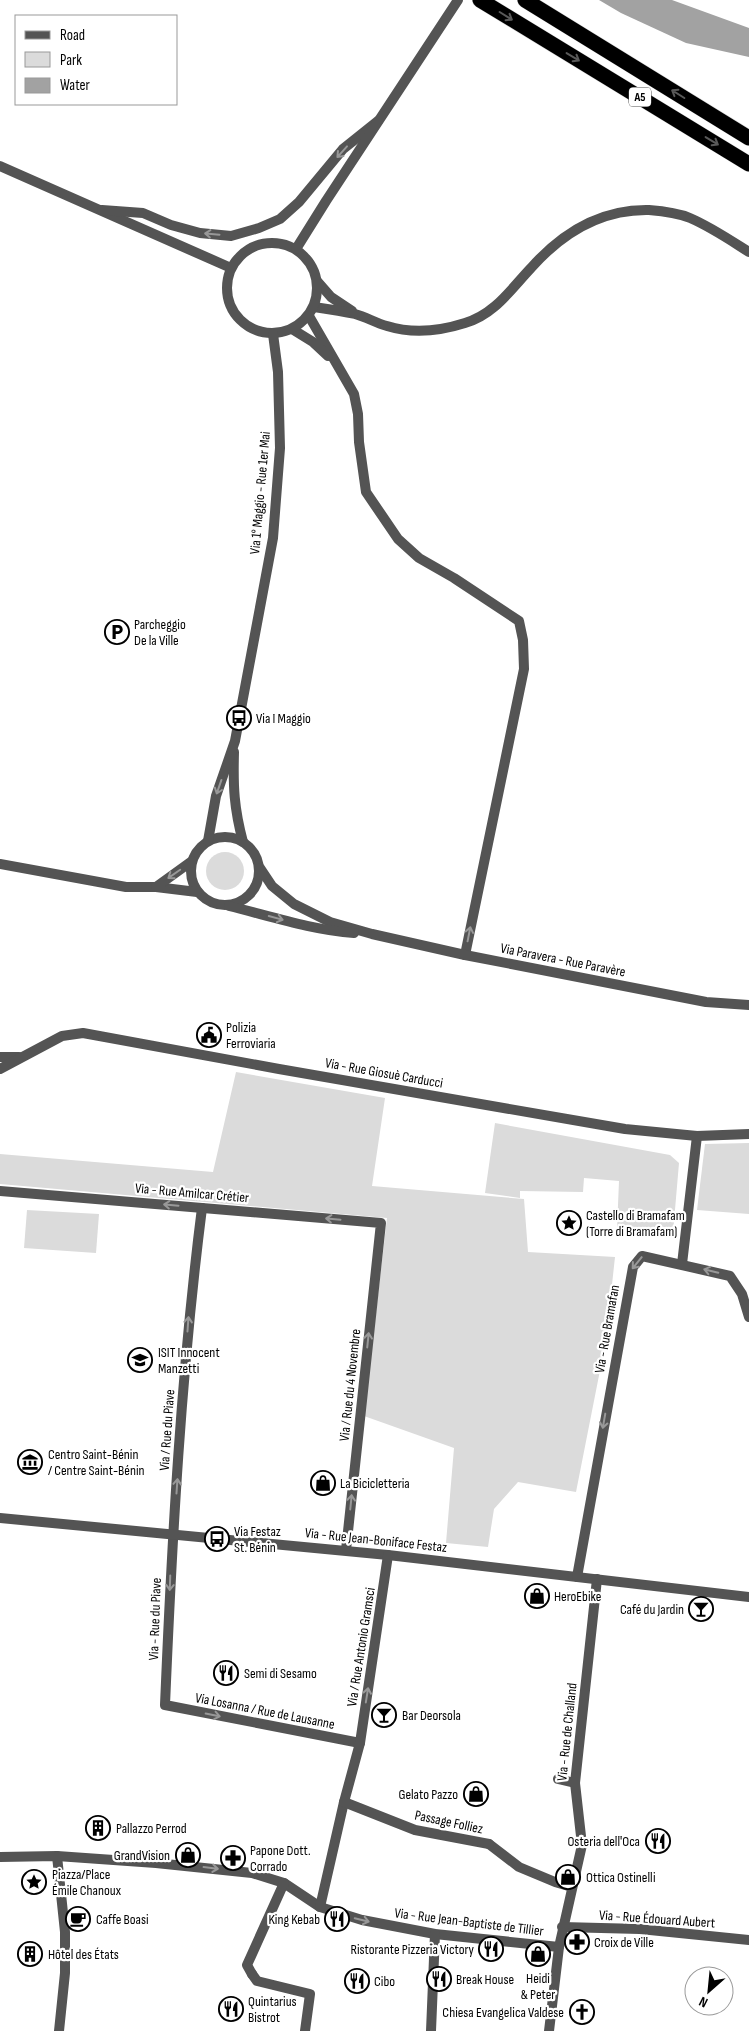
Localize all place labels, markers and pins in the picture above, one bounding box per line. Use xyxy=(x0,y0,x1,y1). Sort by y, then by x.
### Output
place label: Parcheggio De la Ville xyxy=(134,616,186,649)
parking icon: Parcheggio De la Ville xyxy=(104,619,130,645)
bus stop icon: Via I Maggio xyxy=(226,705,252,731)
place label: Via I Maggio xyxy=(256,710,311,727)
place label: Polizia Ferroviaria xyxy=(226,1019,276,1052)
public building icon: Polizia Ferroviaria xyxy=(196,1022,222,1048)
place label: Castello di Bramafam (Torre di Bramafam) xyxy=(586,1207,685,1240)
place icon: Castello di Bramafam (Torre di Bramafam) xyxy=(556,1210,582,1236)
place label: ISIT Innocent Manzetti xyxy=(158,1344,220,1377)
school or university icon: ISIT Innocent Manzetti xyxy=(127,1347,153,1373)
place label: Centro Saint-Bénin / Centre Saint-Bénin xyxy=(48,1446,145,1479)
museum icon: Centro Saint-Bénin / Centre Saint-Bénin xyxy=(17,1449,43,1475)
shop icon: La Bicicletteria xyxy=(310,1470,336,1496)
place label: La Bicicletteria xyxy=(340,1475,410,1492)
place label: Via Festaz St. Bénin xyxy=(234,1523,281,1556)
bus stop icon: Via Festaz St. Bénin xyxy=(204,1526,230,1552)
shop icon: HeroEbike xyxy=(524,1583,550,1609)
place label: HeroEbike xyxy=(554,1588,601,1605)
bar icon: Café du Jardin xyxy=(688,1596,714,1622)
place label: Café du Jardin xyxy=(620,1601,684,1618)
restaurant icon: Semi di Sesamo xyxy=(213,1660,239,1686)
place label: Semi di Sesamo xyxy=(244,1665,317,1682)
bar icon: Bar Deorsola xyxy=(371,1702,397,1728)
place label: Bar Deorsola xyxy=(402,1707,461,1724)
shop icon: Gelato Pazzo xyxy=(463,1781,489,1807)
place label: Gelato Pazzo xyxy=(398,1786,458,1803)
building icon: Pallazzo Perrod xyxy=(85,1815,111,1841)
place label: Pallazzo Perrod xyxy=(116,1820,187,1837)
restaurant icon: Osteria dell'Oca xyxy=(645,1828,671,1854)
place label: Osteria dell'Oca xyxy=(567,1833,640,1850)
shop icon: GrandVision xyxy=(175,1842,201,1868)
place label: Papone Dott. Corrado xyxy=(250,1842,311,1875)
pharmacy icon: Papone Dott. Corrado xyxy=(220,1845,246,1871)
place label: GrandVision xyxy=(114,1847,170,1864)
shop icon: Ottica Ostinelli xyxy=(555,1864,581,1890)
place label: Piazza/Place Émile Chanoux xyxy=(52,1866,122,1899)
place icon: Piazza/Place Émile Chanoux xyxy=(21,1869,47,1895)
place label: Ottica Ostinelli xyxy=(586,1869,656,1886)
cafe icon: Caffe Boasi xyxy=(65,1906,91,1932)
restaurant icon: King Kebab xyxy=(324,1906,350,1932)
place label: Caffe Boasi xyxy=(96,1911,149,1928)
place label: King Kebab xyxy=(269,1911,320,1928)
pharmacy icon: Croix de Ville xyxy=(564,1929,590,1955)
place label: Croix de Ville xyxy=(594,1934,654,1951)
restaurant icon: Ristorante Pizzeria Victory xyxy=(478,1936,504,1962)
building icon: Hôtel des États xyxy=(17,1941,43,1967)
place label: Ristorante Pizzeria Victory xyxy=(350,1941,475,1958)
shop icon: Heidi & Peter xyxy=(525,1941,551,1967)
place label: Hôtel des États xyxy=(48,1946,119,1963)
restaurant icon: Break House xyxy=(426,1966,452,1992)
restaurant icon: Cibo xyxy=(344,1968,370,1994)
place label: Heidi & Peter xyxy=(521,1970,555,2003)
place label: Break House xyxy=(456,1971,514,1988)
place label: Cibo xyxy=(374,1973,395,1990)
place label: Quintarius Bistrot xyxy=(248,1993,297,2026)
restaurant icon: Quintarius Bistrot xyxy=(218,1996,244,2022)
church icon: Chiesa Evangelica Valdese xyxy=(569,1999,595,2025)
place label: Chiesa Evangelica Valdese xyxy=(442,2004,564,2021)

